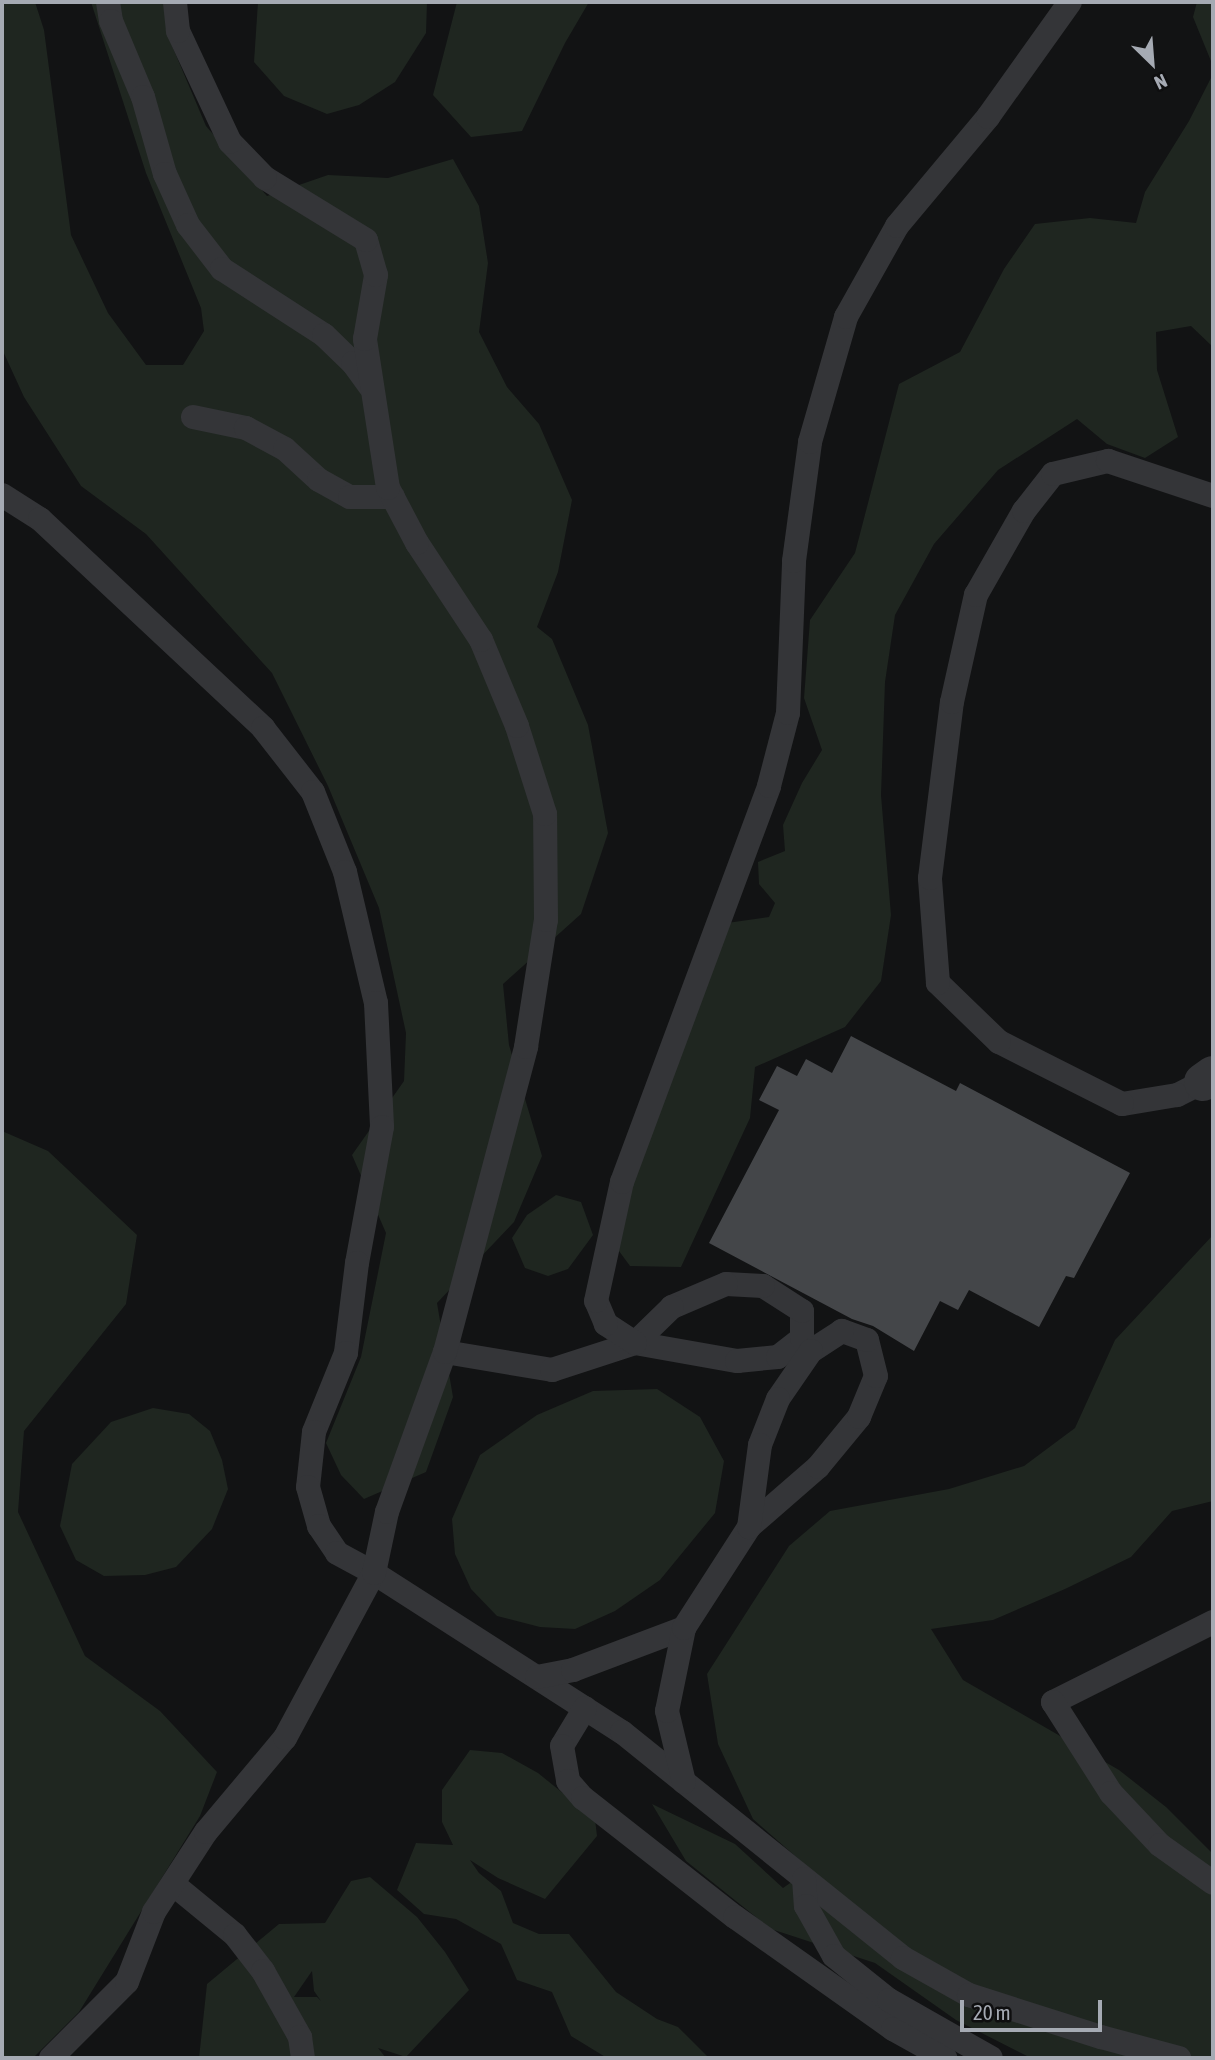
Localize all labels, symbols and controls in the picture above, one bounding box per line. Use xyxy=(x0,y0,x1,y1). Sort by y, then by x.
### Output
north arrow xyxy=(1117,28,1187,98)
text: N xyxy=(1151,70,1171,94)
scale bar xyxy=(963,1986,1105,2030)
text: 20 m xyxy=(973,2000,1011,2024)

